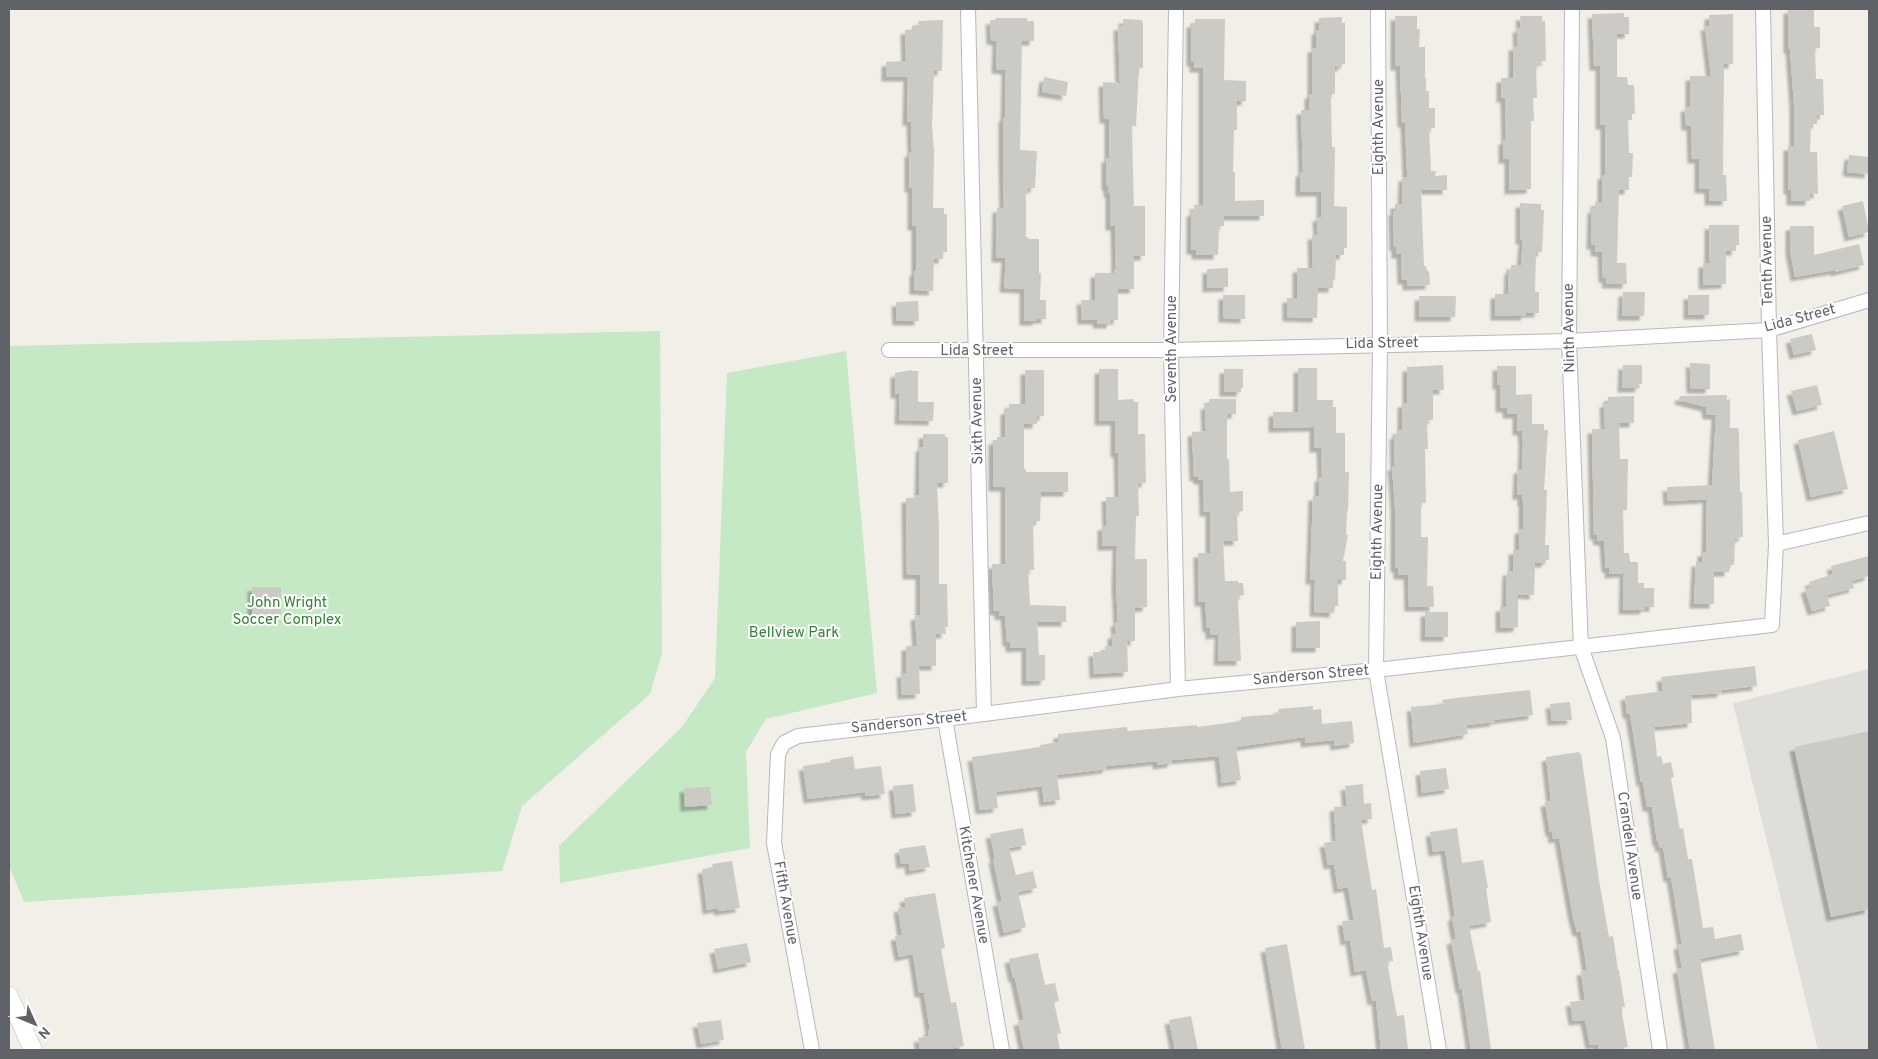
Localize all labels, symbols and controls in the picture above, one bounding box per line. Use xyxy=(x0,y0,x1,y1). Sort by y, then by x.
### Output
street label: Eighth Avenue xyxy=(1370,79,1389,175)
street label: Tenth Avenue xyxy=(1758,215,1778,307)
street label: Ninth Avenue xyxy=(1560,283,1580,373)
street label: Seventh Avenue xyxy=(1163,295,1182,403)
street label: Lida Street xyxy=(1762,300,1838,338)
street label: Lida Street xyxy=(1345,334,1419,354)
street label: Lida Street xyxy=(940,342,1014,361)
street label: Sixth Avenue xyxy=(968,377,988,465)
street label: Eighth Avenue xyxy=(1368,484,1388,580)
park label: John Wright Soccer Complex xyxy=(233,594,342,630)
park label: Bellview Park xyxy=(749,624,839,643)
street label: Sanderson Street xyxy=(1252,661,1370,691)
street label: Sanderson Street xyxy=(850,707,968,739)
street label: Crandell Avenue xyxy=(1612,790,1646,902)
street label: Kitchener Avenue xyxy=(953,825,993,945)
street label: Fifth Avenue xyxy=(768,860,802,946)
street label: Eighth Avenue xyxy=(1403,884,1437,982)
north arrow xyxy=(10,999,60,1049)
text: N xyxy=(34,1022,53,1042)

